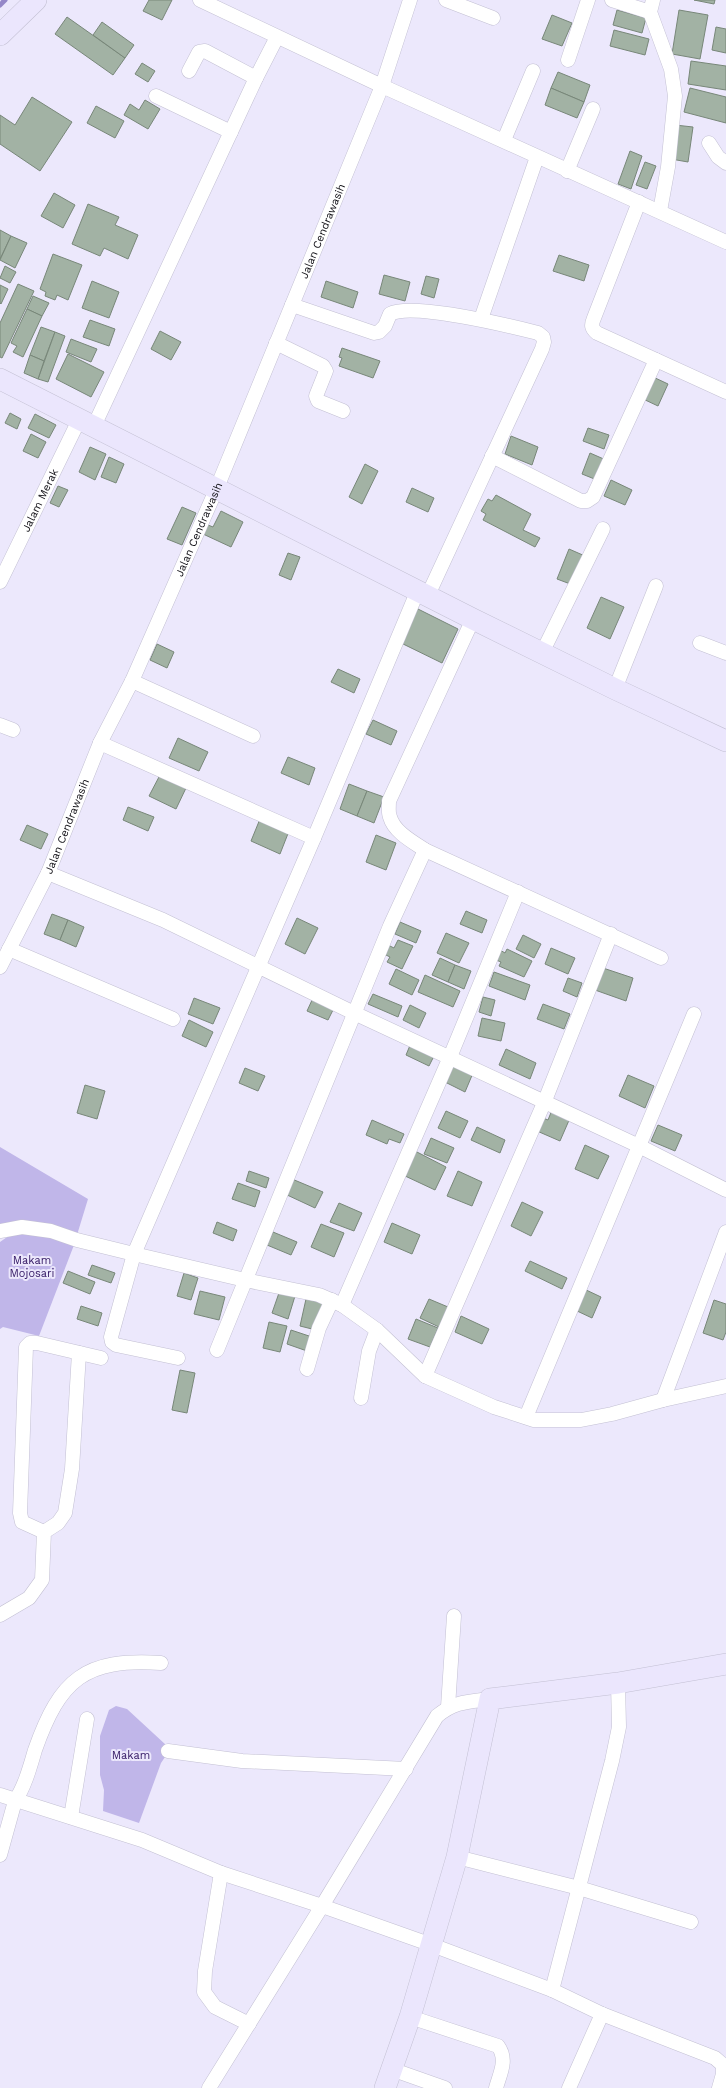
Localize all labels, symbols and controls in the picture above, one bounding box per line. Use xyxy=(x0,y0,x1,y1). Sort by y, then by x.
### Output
street label: Jalan Cendrawasih xyxy=(297,182,348,280)
street label: Jalam Merak xyxy=(19,467,61,534)
street label: Jalan Cendrawasih xyxy=(172,480,225,578)
street label: Jalan Cendrawasih xyxy=(42,777,92,876)
park label: Makam Mojosari xyxy=(10,1254,55,1280)
park label: Makam xyxy=(112,1749,150,1762)

